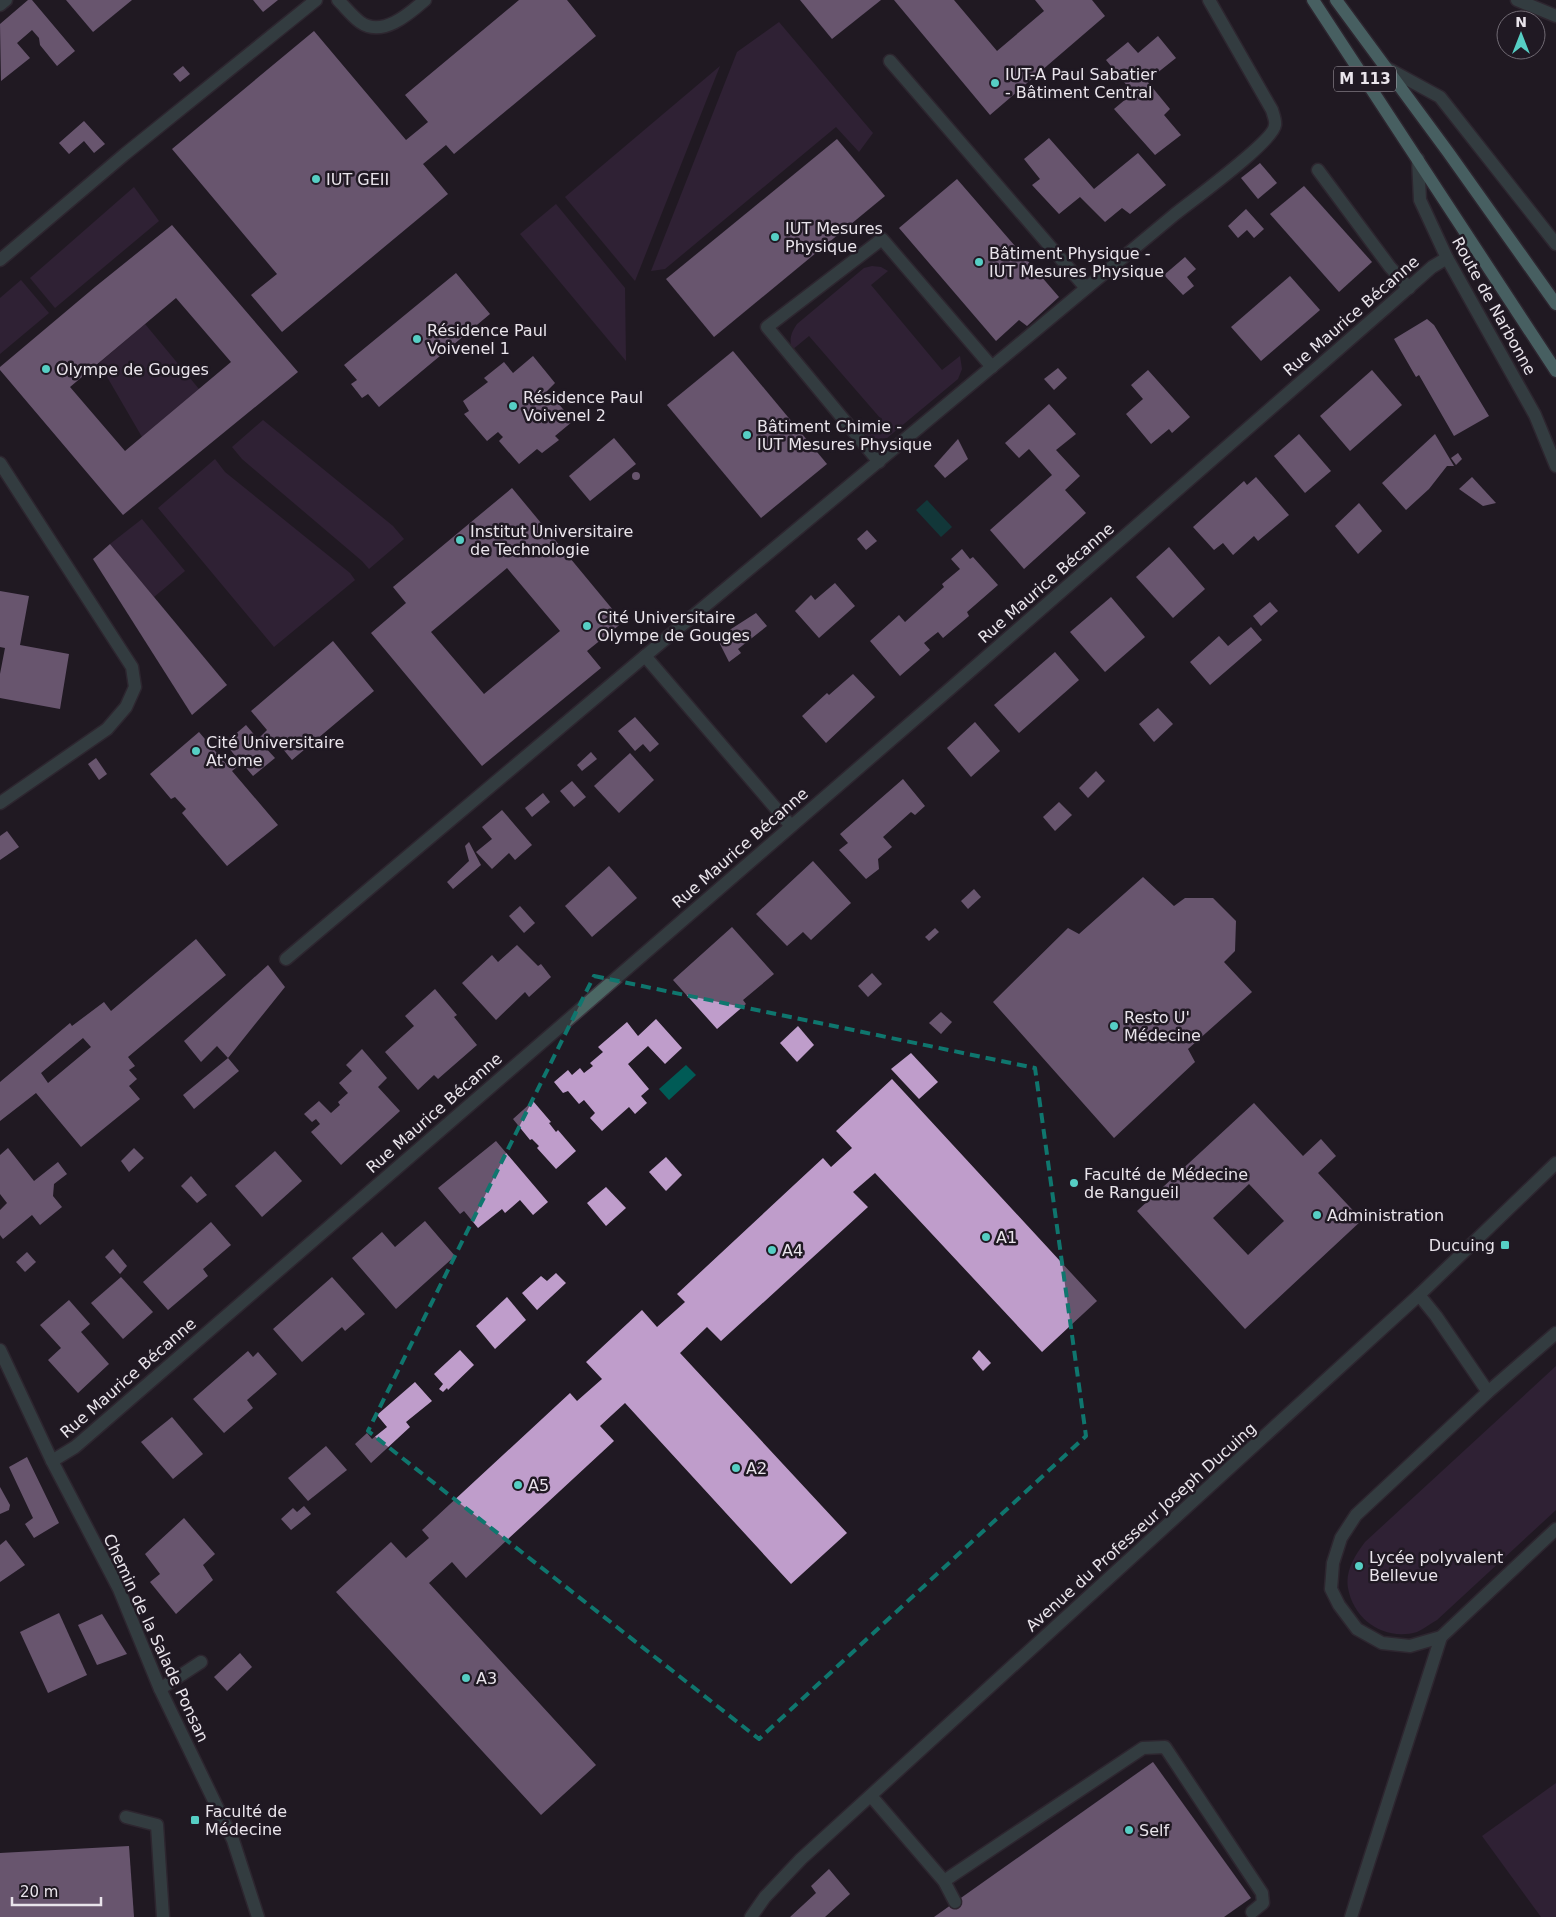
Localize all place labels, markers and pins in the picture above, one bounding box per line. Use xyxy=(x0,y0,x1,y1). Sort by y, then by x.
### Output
place label: IUT-A Paul Sabatier - Bâtiment Central xyxy=(1005,65,1157,102)
marker: IUT-A Paul Sabatier - Bâtiment Central xyxy=(989,77,1001,89)
place label: IUT GEII xyxy=(326,170,389,189)
marker: IUT GEII xyxy=(310,173,322,185)
place label: IUT Mesures Physique xyxy=(785,219,883,256)
marker: IUT Mesures Physique xyxy=(769,231,781,243)
place label: Bâtiment Physique - IUT Mesures Physique xyxy=(989,244,1164,281)
marker: Bâtiment Physique - IUT Mesures Physique xyxy=(973,256,985,268)
place label: Résidence Paul Voivenel 1 xyxy=(427,321,547,358)
marker: Résidence Paul Voivenel 1 xyxy=(411,333,423,345)
place label: Olympe de Gouges xyxy=(56,360,209,379)
marker: Olympe de Gouges xyxy=(40,363,52,375)
place label: Résidence Paul Voivenel 2 xyxy=(523,388,643,425)
marker: Résidence Paul Voivenel 2 xyxy=(507,400,519,412)
place label: Bâtiment Chimie - IUT Mesures Physique xyxy=(757,417,932,454)
marker: Bâtiment Chimie - IUT Mesures Physique xyxy=(741,429,753,441)
place label: Institut Universitaire de Technologie xyxy=(470,522,633,559)
marker: Institut Universitaire de Technologie xyxy=(454,534,466,546)
place label: Cité Universitaire Olympe de Gouges xyxy=(597,608,750,645)
marker: Cité Universitaire Olympe de Gouges xyxy=(581,620,593,632)
place label: Cité Universitaire At'ome xyxy=(206,733,344,770)
marker: Cité Universitaire At'ome xyxy=(190,745,202,757)
place label: Resto U' Médecine xyxy=(1124,1008,1201,1045)
marker: Resto U' Médecine xyxy=(1108,1020,1120,1032)
place label: Faculté de Médecine de Rangueil xyxy=(1084,1165,1248,1202)
marker: Faculté de Médecine de Rangueil xyxy=(1068,1177,1080,1189)
place label: Administration xyxy=(1327,1206,1444,1225)
marker: Administration xyxy=(1311,1209,1323,1221)
place label: A1 xyxy=(996,1228,1017,1247)
marker: A1 xyxy=(980,1231,992,1243)
place label: Ducuing xyxy=(1429,1236,1495,1255)
marker: Ducuing xyxy=(1499,1239,1511,1251)
place label: A4 xyxy=(782,1241,803,1260)
marker: A4 xyxy=(766,1244,778,1256)
place label: A2 xyxy=(746,1459,767,1478)
marker: A2 xyxy=(730,1462,742,1474)
place label: A5 xyxy=(528,1476,549,1495)
marker: A5 xyxy=(512,1479,524,1491)
place label: Lycée polyvalent Bellevue xyxy=(1369,1548,1503,1585)
marker: Lycée polyvalent Bellevue xyxy=(1353,1560,1365,1572)
place label: A3 xyxy=(476,1669,497,1688)
marker: A3 xyxy=(460,1672,472,1684)
place label: Faculté de Médecine xyxy=(205,1802,287,1839)
marker: Faculté de Médecine xyxy=(189,1814,201,1826)
place label: Self xyxy=(1139,1821,1169,1840)
marker: Self xyxy=(1123,1824,1135,1836)

